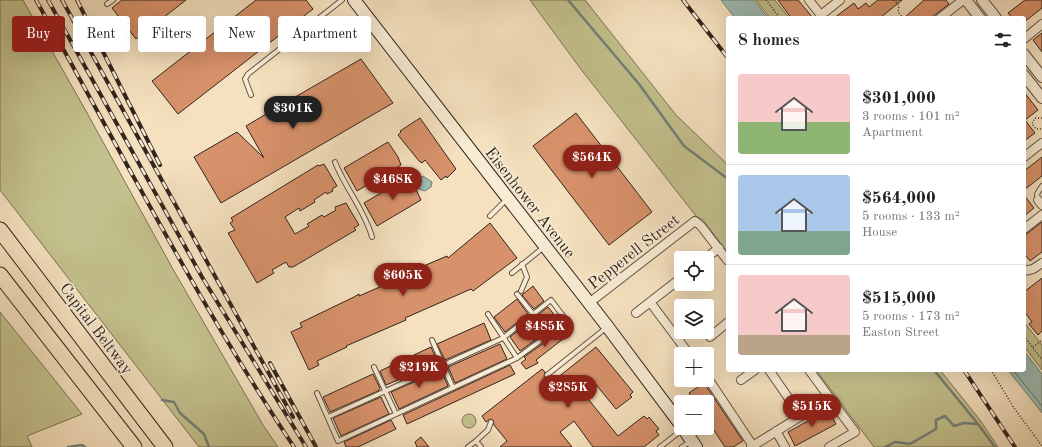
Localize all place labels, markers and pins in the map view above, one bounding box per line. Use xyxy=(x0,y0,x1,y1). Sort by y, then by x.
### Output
pin: $301K xyxy=(265,96,321,130)
pin: $564K xyxy=(564,145,620,179)
pin: $468K xyxy=(365,167,421,201)
pin: $605K xyxy=(375,263,431,297)
pin: $485K xyxy=(517,314,573,348)
pin: $219K xyxy=(391,355,447,389)
pin: $285K xyxy=(540,375,596,409)
pin: $515K xyxy=(784,394,840,428)

